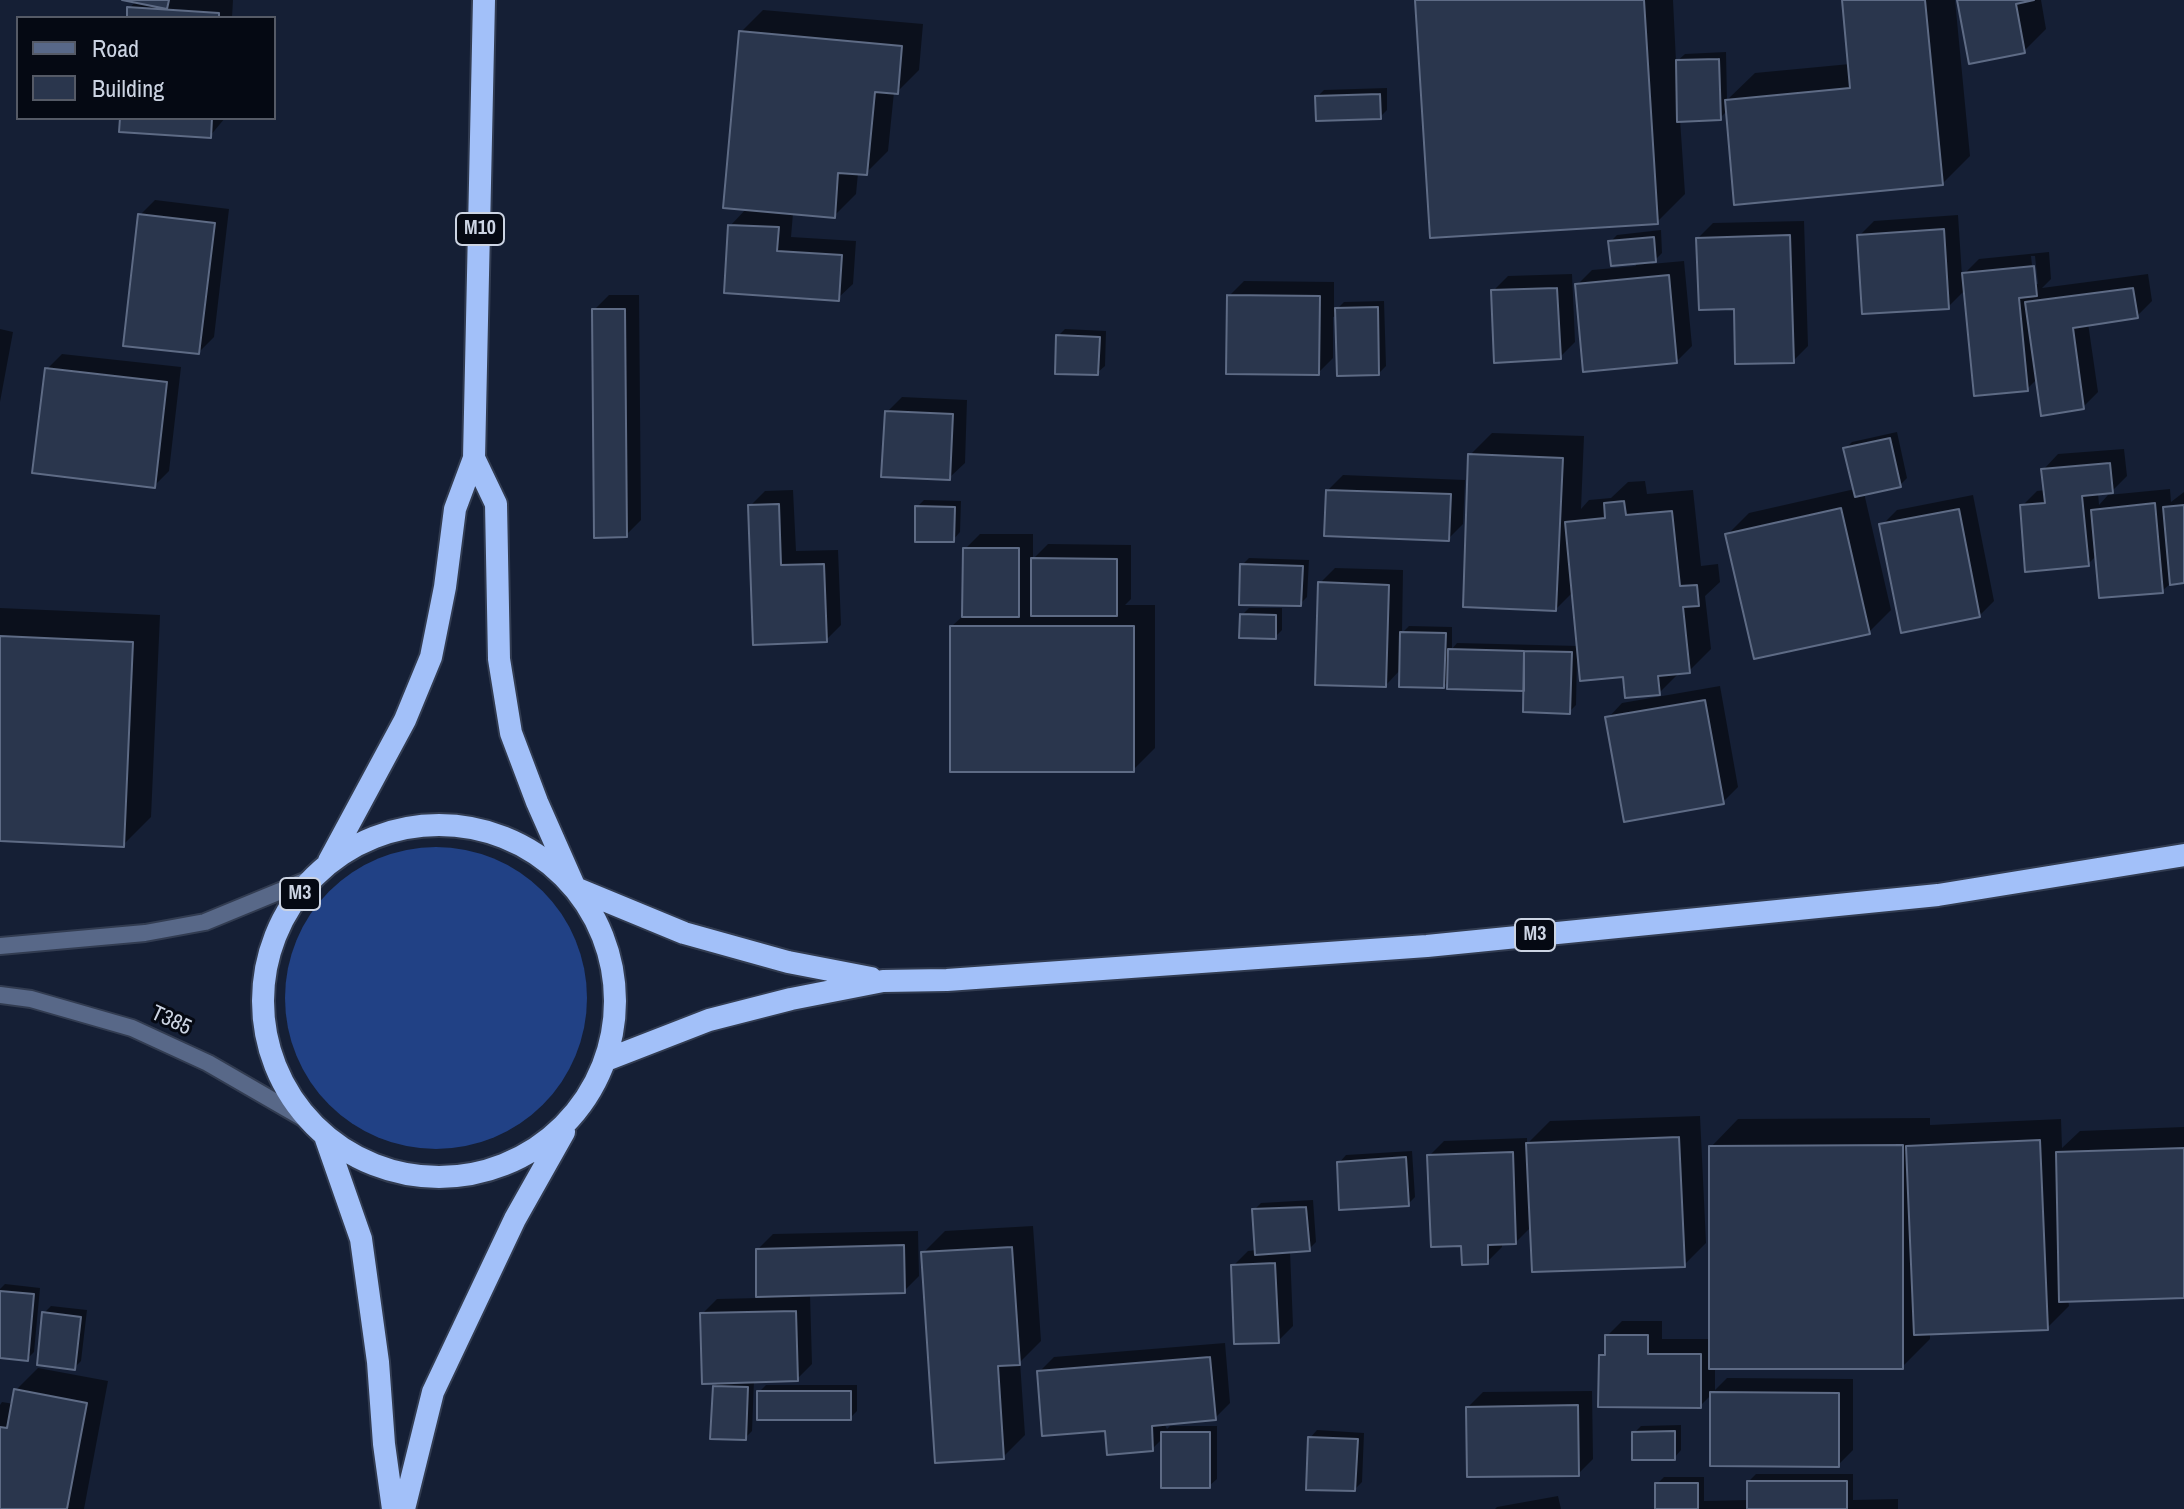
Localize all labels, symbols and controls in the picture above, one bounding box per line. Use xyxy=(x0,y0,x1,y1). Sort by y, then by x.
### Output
legend xyxy=(16,16,276,120)
text: Road xyxy=(92,32,139,64)
text: Building xyxy=(92,72,164,104)
road number: M10 xyxy=(456,213,504,245)
road number: M3 xyxy=(280,878,320,910)
road number: M3 xyxy=(1515,919,1555,951)
street label: T385 xyxy=(147,1000,195,1042)

